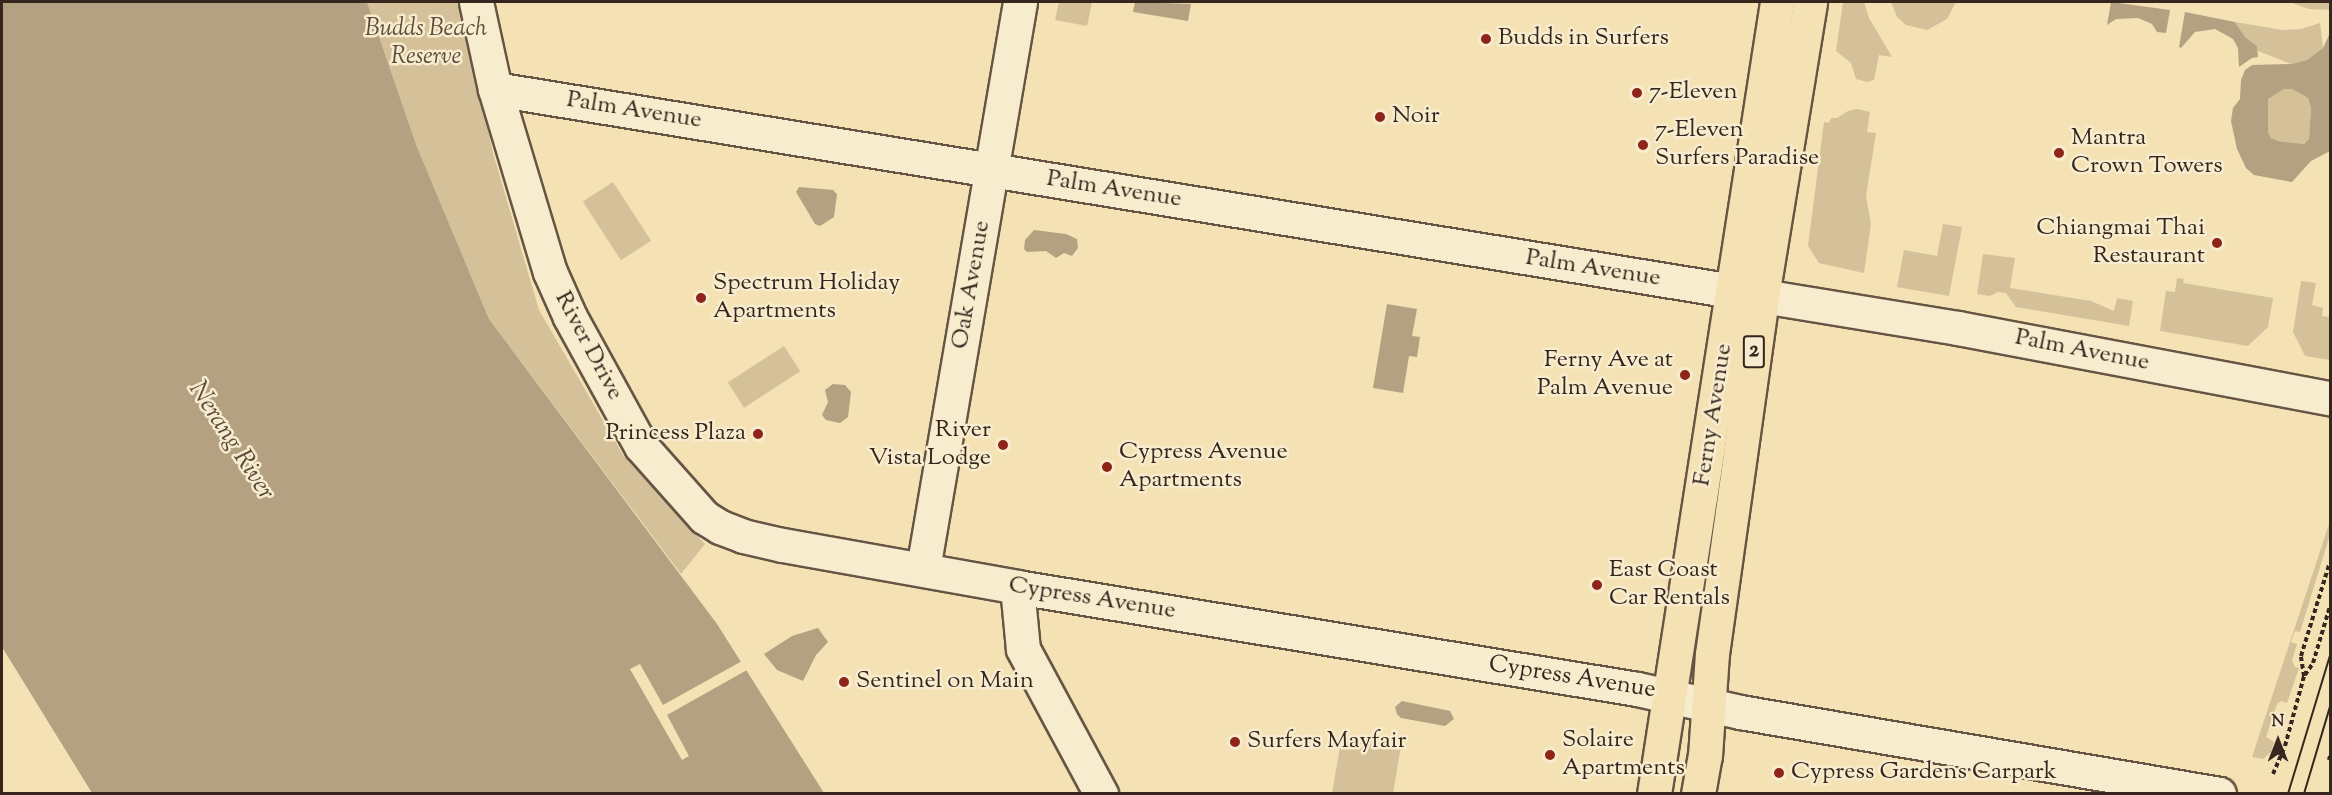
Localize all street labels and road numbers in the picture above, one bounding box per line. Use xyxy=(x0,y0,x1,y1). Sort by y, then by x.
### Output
street label: Palm Avenue xyxy=(565,86,703,136)
street label: Palm Avenue xyxy=(1045,165,1183,215)
street label: Oak Avenue xyxy=(947,219,997,351)
street label: Palm Avenue xyxy=(1524,244,1662,294)
street label: River Drive xyxy=(547,287,629,405)
street label: Palm Avenue xyxy=(2012,324,2152,378)
road number: 2 xyxy=(1742,333,1766,371)
street label: Ferny Avenue xyxy=(1689,342,1739,488)
street label: Cypress Avenue xyxy=(1006,572,1178,626)
street label: Cypress Avenue xyxy=(1486,651,1658,705)

